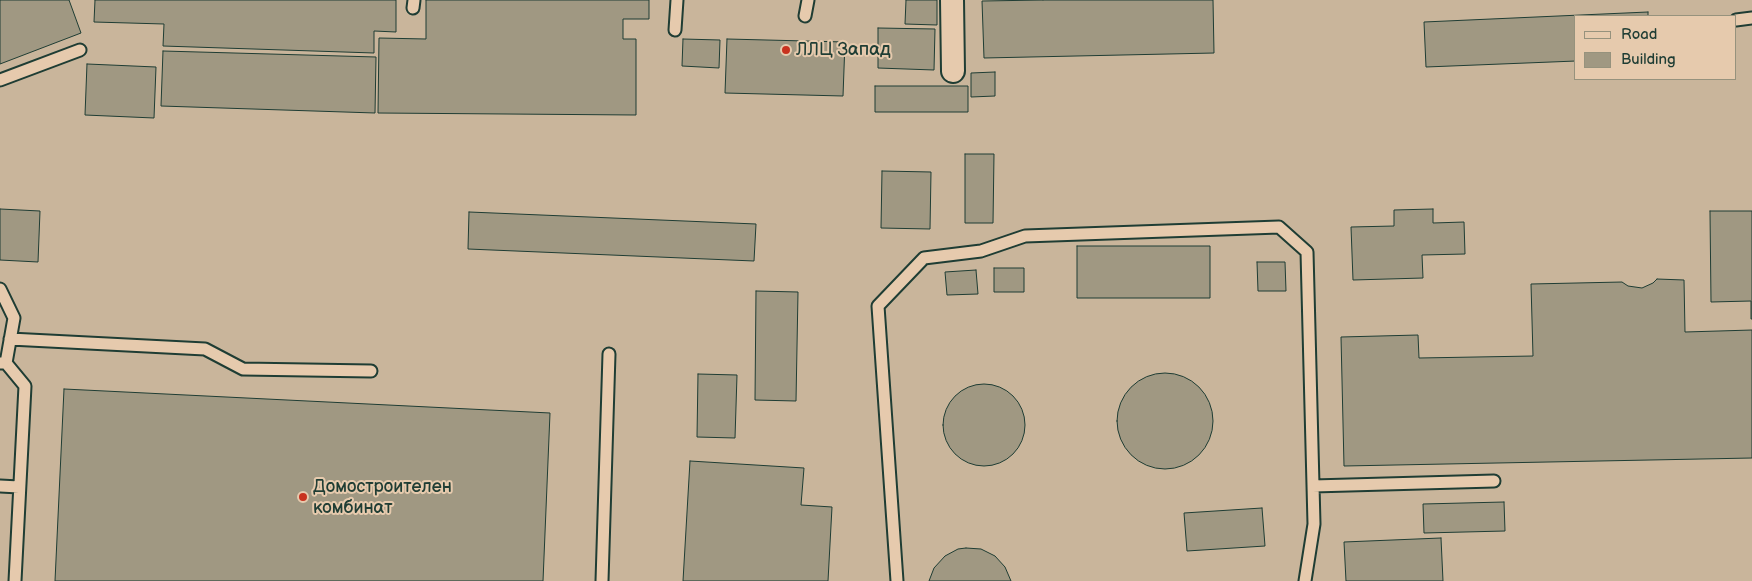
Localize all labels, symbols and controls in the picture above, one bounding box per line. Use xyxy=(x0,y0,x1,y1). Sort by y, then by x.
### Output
legend xyxy=(1574,15,1737,80)
text: Road xyxy=(1621,25,1657,44)
place label: ЛЛЦ Запад xyxy=(796,39,891,61)
marker: ЛЛЦ Запад xyxy=(780,44,792,56)
text: Building xyxy=(1621,50,1676,69)
place label: Домостроителен комбинат xyxy=(313,476,452,518)
marker: Домостроителен комбинат xyxy=(297,491,309,503)

